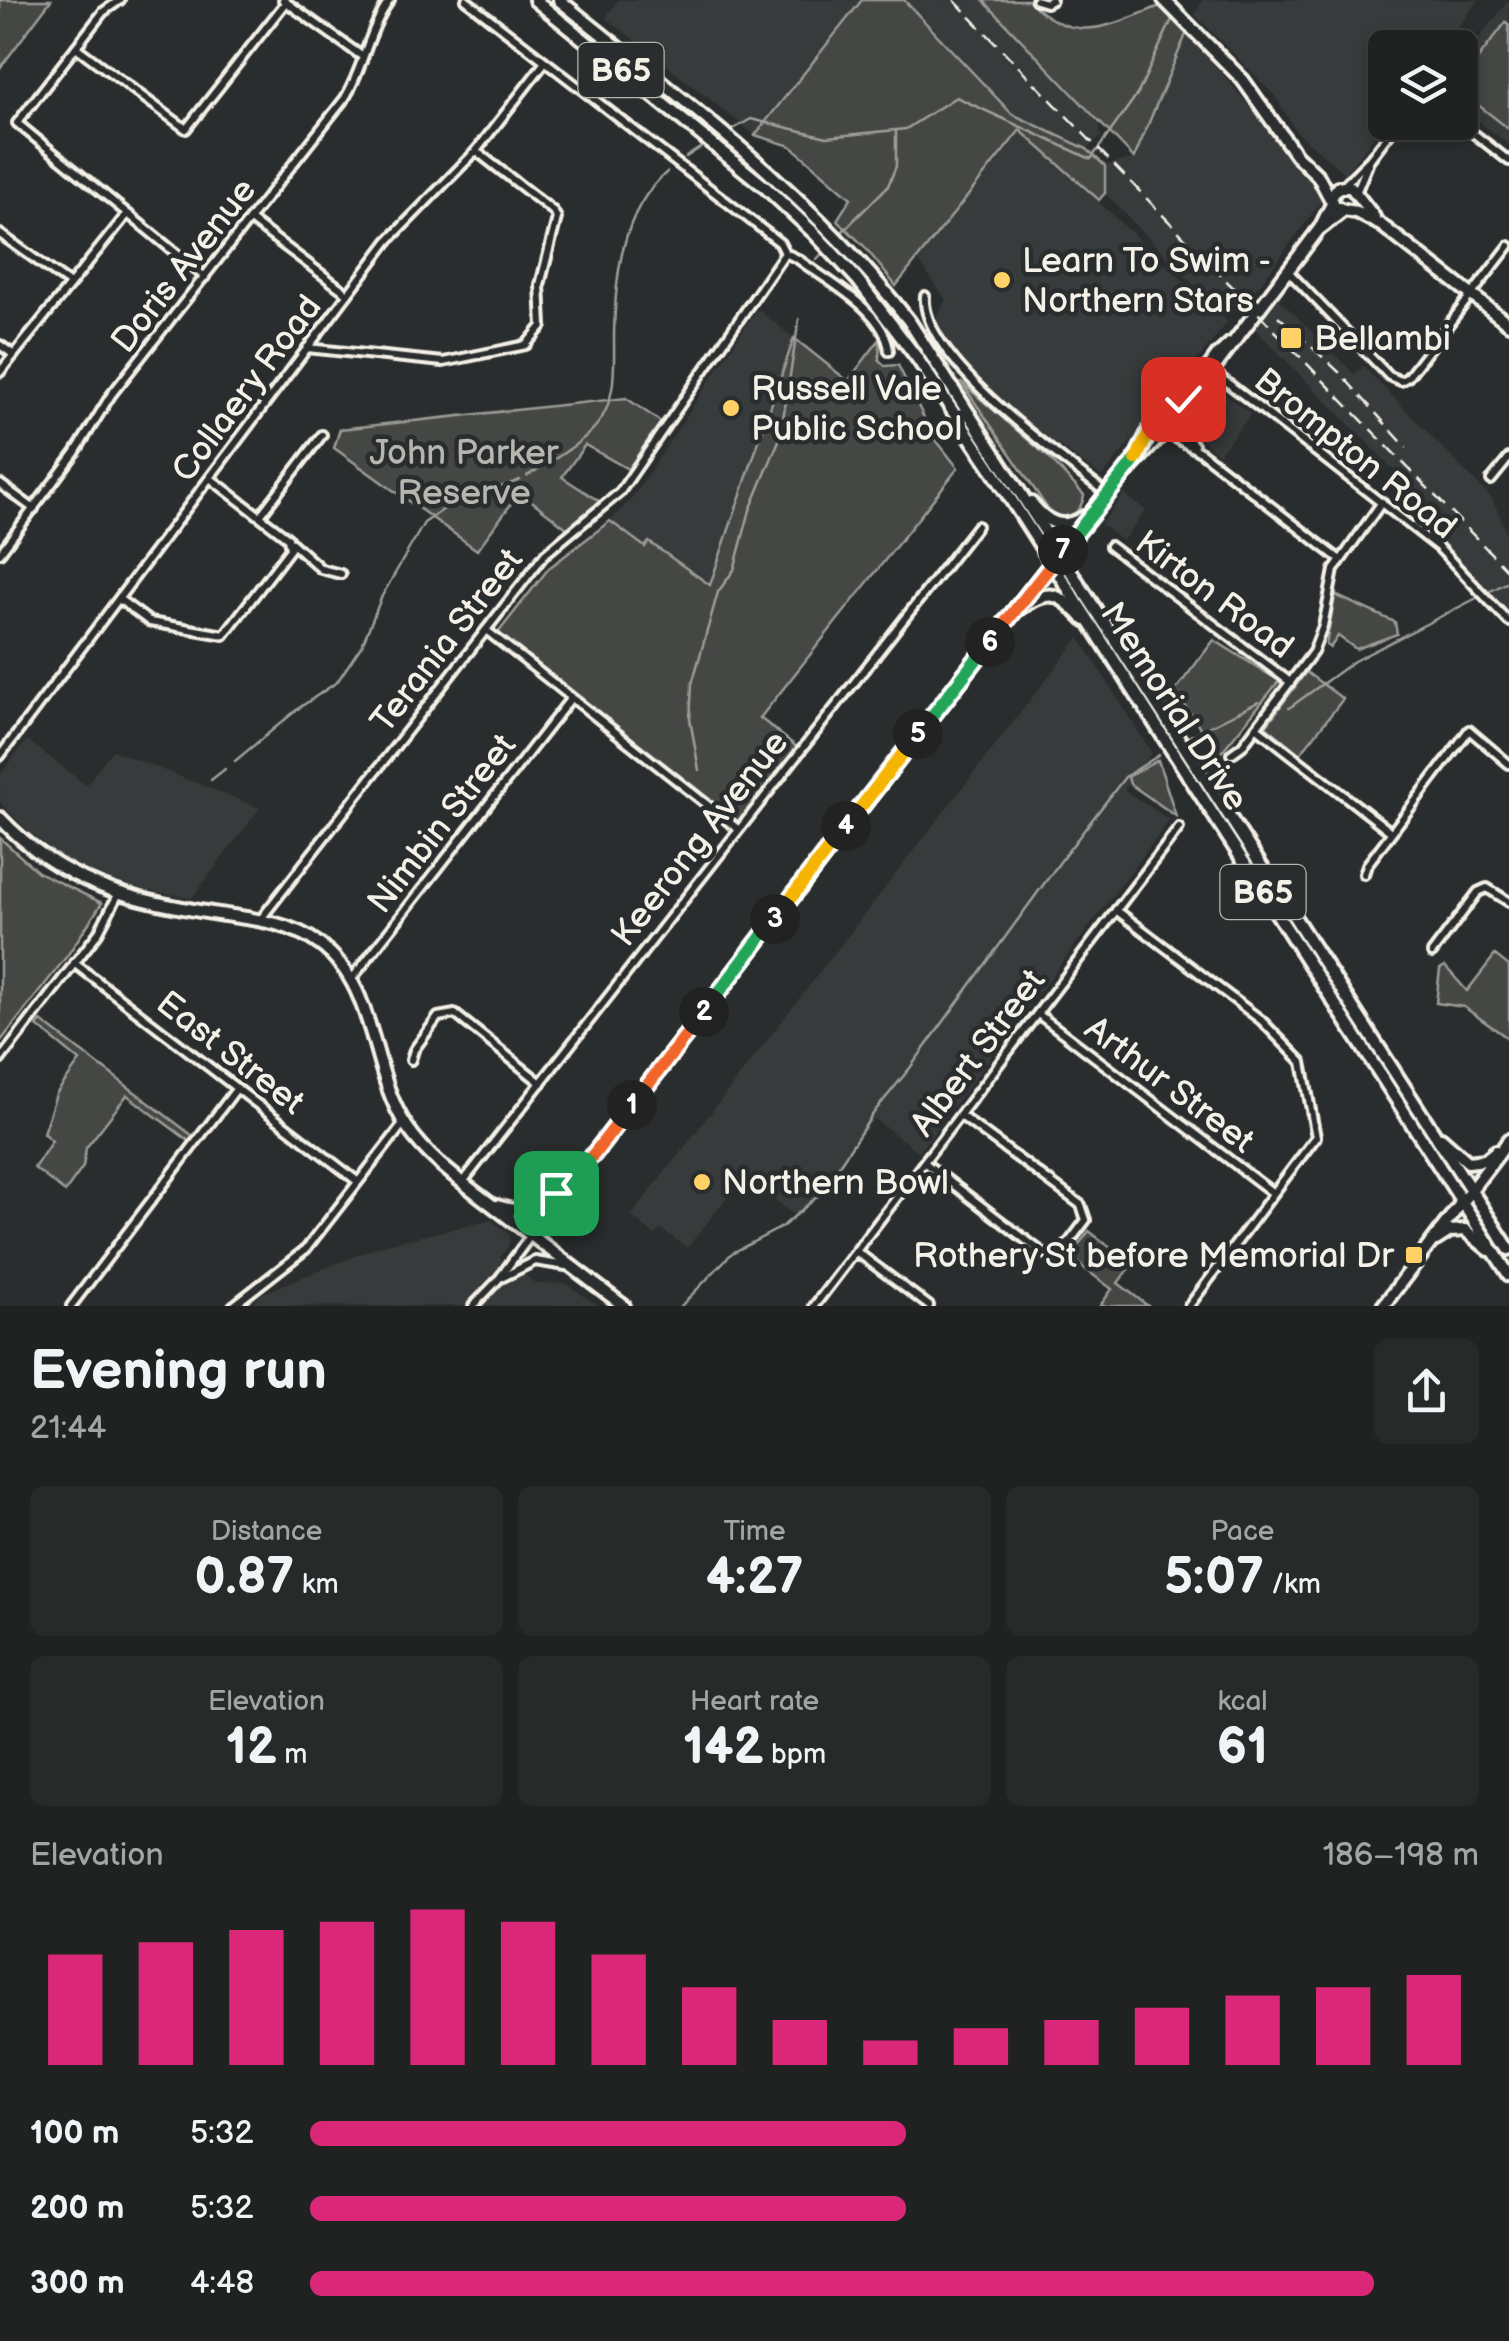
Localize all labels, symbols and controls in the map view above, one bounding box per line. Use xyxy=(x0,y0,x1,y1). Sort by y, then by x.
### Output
map controls xyxy=(1368,30,1478,140)
button: layers xyxy=(1368,30,1478,140)
road number: B65 xyxy=(578,43,664,97)
street label: Doris Avenue xyxy=(103,170,266,362)
place label: Learn To Swim - Northern Stars xyxy=(1022,240,1271,323)
marker: Learn To Swim - Northern Stars xyxy=(991,269,1013,291)
street label: Collaery Road xyxy=(163,287,331,491)
place label: Bellambi xyxy=(1314,318,1451,361)
marker: Bellambi xyxy=(1278,325,1304,351)
pin xyxy=(1141,357,1226,442)
street label: Brompton Road xyxy=(1245,359,1465,549)
place label: Russell Vale Public School xyxy=(751,368,962,451)
icon: check xyxy=(1156,372,1211,427)
marker: Russell Vale Public School xyxy=(720,397,742,419)
park label: John Parker Reserve xyxy=(369,432,560,515)
street label: Kirton Road xyxy=(1126,522,1302,669)
pin: 7 xyxy=(1038,525,1088,575)
text: 7 xyxy=(1055,533,1071,566)
street label: Terania Street xyxy=(362,540,533,742)
street label: Memorial Drive xyxy=(1090,594,1257,819)
pin: 6 xyxy=(965,617,1015,667)
text: 6 xyxy=(982,625,998,658)
pin: 5 xyxy=(893,709,943,759)
text: 5 xyxy=(910,717,926,750)
street label: Keerong Avenue xyxy=(602,722,798,956)
street label: Nimbin Street xyxy=(359,725,526,922)
pin: 4 xyxy=(821,801,871,851)
text: 4 xyxy=(838,809,854,842)
road number: B65 xyxy=(1220,865,1306,919)
pin: 3 xyxy=(750,894,800,944)
text: 3 xyxy=(767,902,783,935)
street label: Albert Street xyxy=(901,961,1055,1145)
street label: East Street xyxy=(148,982,313,1124)
pin: 2 xyxy=(679,987,729,1037)
text: 2 xyxy=(696,995,712,1028)
street label: Arthur Street xyxy=(1076,1007,1263,1163)
pin: 1 xyxy=(607,1080,657,1130)
text: 1 xyxy=(626,1088,638,1121)
pin xyxy=(514,1151,599,1236)
place label: Northern Bowl xyxy=(722,1162,949,1205)
icon: arrive xyxy=(529,1166,584,1221)
marker: Northern Bowl xyxy=(691,1171,713,1193)
place label: Rothery St before Memorial Dr xyxy=(913,1235,1395,1278)
marker: Rothery St before Memorial Dr xyxy=(1403,1244,1425,1266)
text: Evening run xyxy=(30,1338,327,1405)
button: share xyxy=(1374,1339,1479,1444)
text: 21:44 xyxy=(30,1409,106,1448)
text: Distance xyxy=(211,1515,322,1548)
text: Time xyxy=(723,1515,786,1548)
text: Pace xyxy=(1211,1515,1274,1548)
text: 0.87 xyxy=(194,1548,294,1608)
text: 4:27 xyxy=(706,1548,803,1608)
text: 5:07 xyxy=(1164,1548,1264,1608)
text: km xyxy=(294,1568,339,1601)
text: /km xyxy=(1264,1568,1321,1601)
text: Elevation xyxy=(208,1685,325,1718)
text: Heart rate xyxy=(690,1685,819,1718)
text: kcal xyxy=(1217,1685,1268,1718)
text: 12 xyxy=(226,1718,277,1778)
text: 142 xyxy=(683,1718,763,1778)
text: 61 xyxy=(1217,1718,1268,1778)
text: m xyxy=(277,1738,307,1771)
text: bpm xyxy=(763,1738,826,1771)
text: Elevation xyxy=(30,1836,163,1875)
text: 186–198 m xyxy=(1323,1836,1479,1875)
text: 100 m xyxy=(30,2114,119,2153)
text: 5:32 xyxy=(190,2114,253,2153)
text: 200 m xyxy=(30,2189,124,2228)
text: 5:32 xyxy=(190,2189,253,2228)
text: 300 m xyxy=(30,2264,125,2303)
text: 4:48 xyxy=(190,2264,254,2303)

